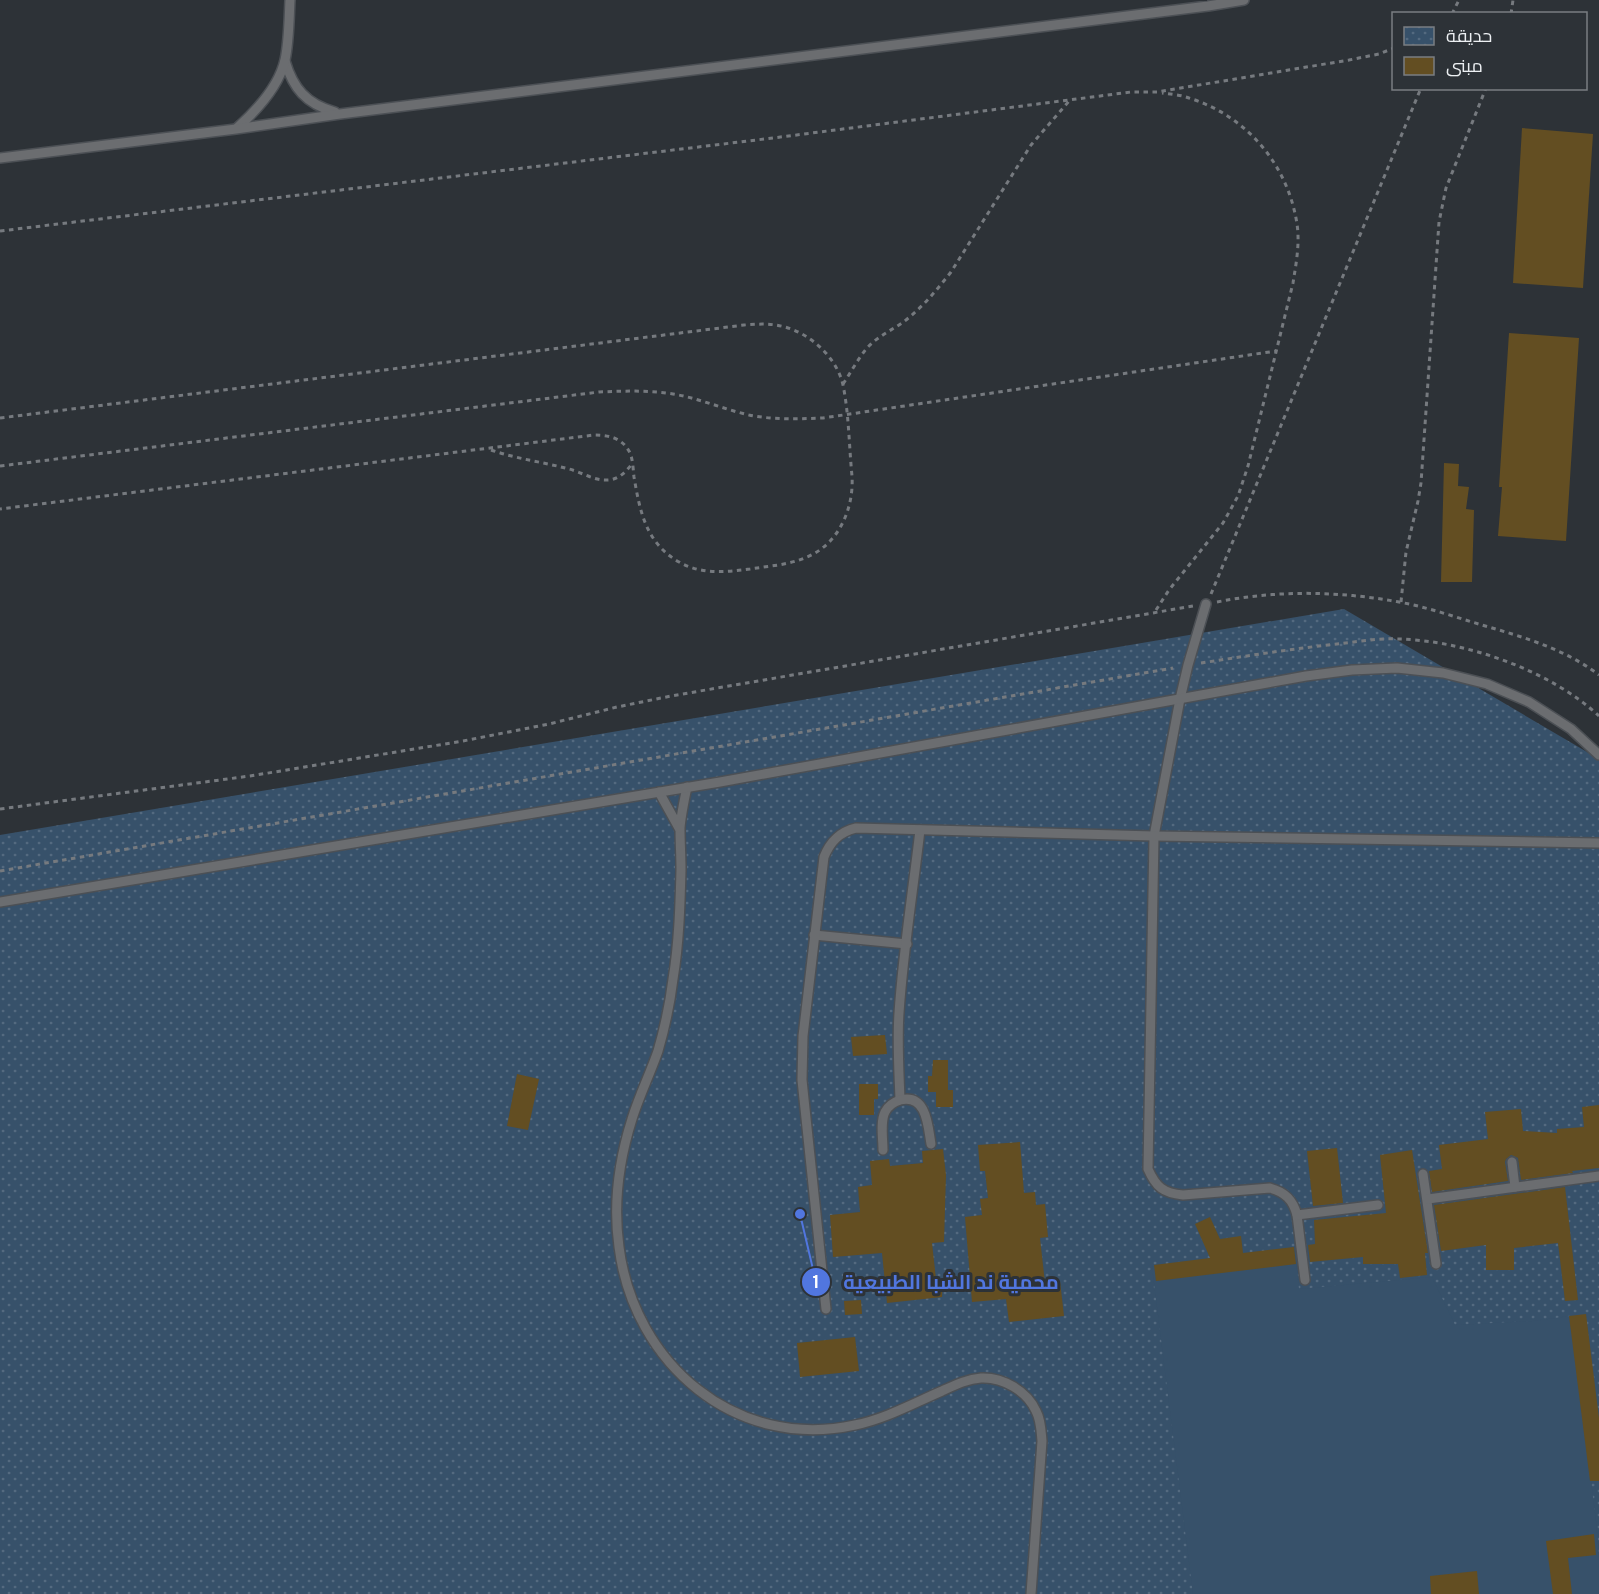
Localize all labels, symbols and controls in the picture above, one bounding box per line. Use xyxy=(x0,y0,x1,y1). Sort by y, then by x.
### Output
legend xyxy=(1392,12,1587,90)
text: حديقة xyxy=(1446,26,1492,49)
text: مبنى xyxy=(1446,56,1483,79)
callout: محمية ند الشبا الطبيعية xyxy=(801,1263,1070,1301)
text: محمية ند الشبا الطبيعية xyxy=(843,1271,1059,1297)
text: 1 xyxy=(812,1272,820,1295)

